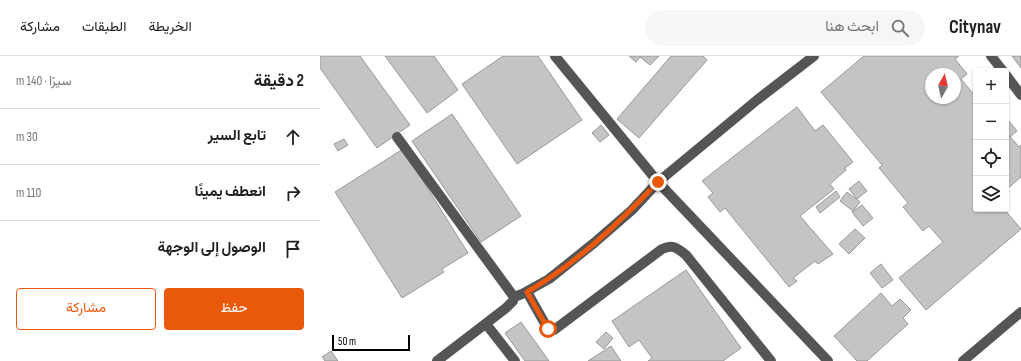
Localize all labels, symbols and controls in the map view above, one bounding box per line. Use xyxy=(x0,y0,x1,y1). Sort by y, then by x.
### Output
search box xyxy=(645,10,925,46)
text: Citynav xyxy=(949,16,1001,39)
text: ابحث هنا xyxy=(825,17,879,36)
icon: search xyxy=(889,17,911,39)
text: مشاركة xyxy=(20,18,60,35)
text: الطبقات xyxy=(82,18,126,35)
text: الخريطة xyxy=(148,18,192,35)
north arrow xyxy=(925,68,961,104)
map controls xyxy=(973,68,1009,212)
button: + xyxy=(973,68,1009,104)
text: 2 دقيقة xyxy=(254,71,304,91)
text: سيرًا · 140 m xyxy=(16,73,72,89)
button: − xyxy=(973,104,1009,140)
text: تابع السير xyxy=(208,126,266,145)
icon: ahead xyxy=(282,126,304,148)
text: 30 m xyxy=(16,129,38,145)
button: locate xyxy=(973,140,1009,176)
route end xyxy=(649,173,667,191)
button: layers xyxy=(973,176,1009,212)
text: انعطف يمينًا xyxy=(195,182,266,201)
icon: right xyxy=(282,182,304,204)
text: 110 m xyxy=(16,185,41,201)
text: الوصول إلى الوجهة xyxy=(158,238,266,257)
icon: arrive xyxy=(282,238,304,260)
button: مشاركة xyxy=(16,288,156,330)
button: حفظ xyxy=(164,288,304,330)
route start xyxy=(539,320,557,338)
scale bar xyxy=(332,333,410,352)
text: 50 m xyxy=(338,335,356,348)

